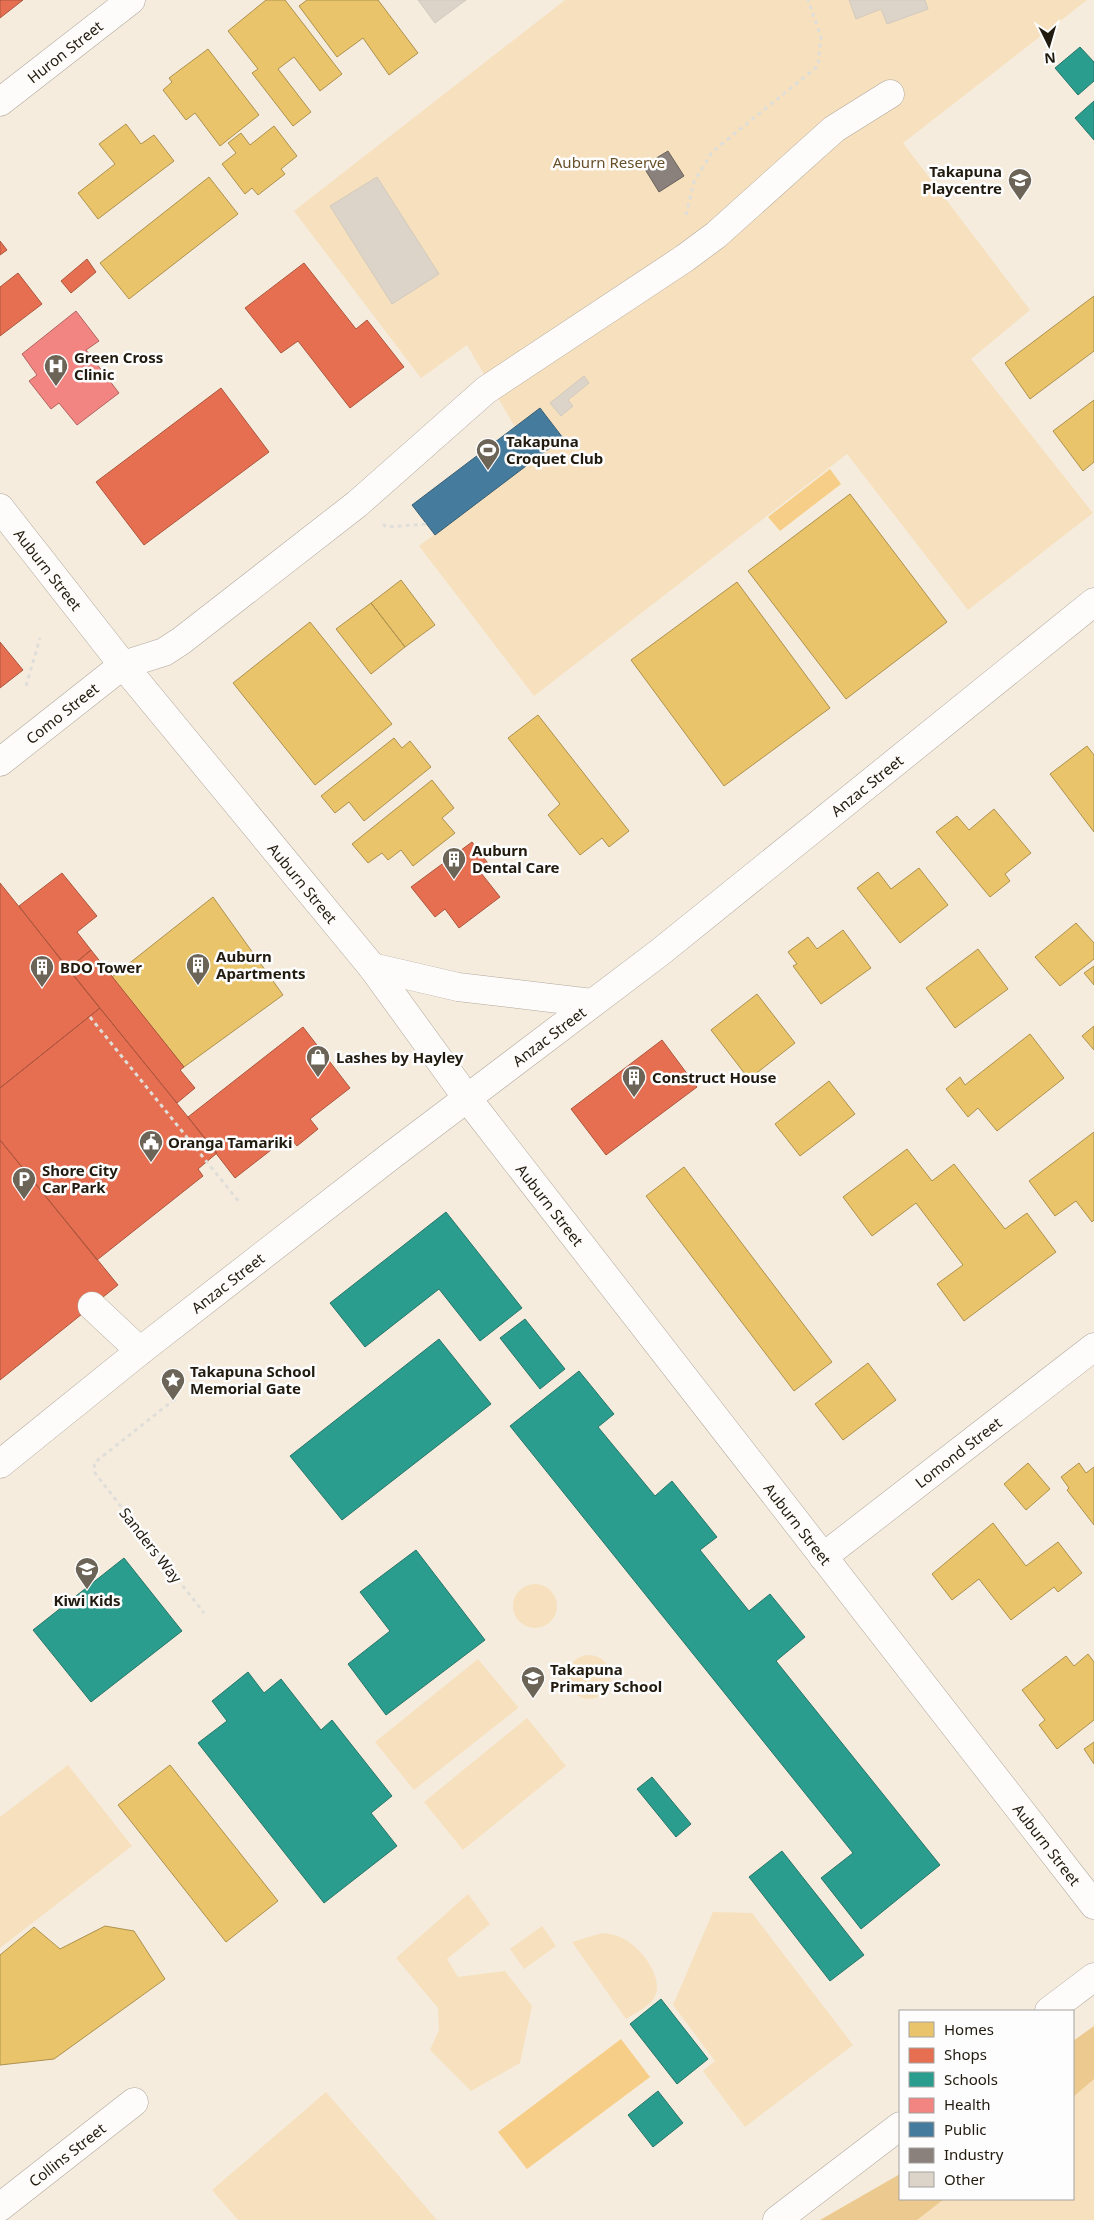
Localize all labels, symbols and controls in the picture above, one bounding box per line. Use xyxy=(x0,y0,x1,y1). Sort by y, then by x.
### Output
street label: Huron Street xyxy=(23,16,107,87)
north arrow xyxy=(1024,20,1074,70)
text: N xyxy=(1044,48,1057,68)
park label: Auburn Reserve xyxy=(553,152,665,172)
place label: Takapuna Playcentre xyxy=(922,161,1002,198)
school or university icon: Takapuna Playcentre xyxy=(1007,167,1033,201)
place label: Green Cross Clinic xyxy=(74,347,163,384)
hospital icon: Green Cross Clinic xyxy=(43,353,69,387)
place label: Takapuna Croquet Club xyxy=(506,431,603,468)
sports icon: Takapuna Croquet Club xyxy=(475,437,501,471)
street label: Auburn Street xyxy=(10,524,87,615)
street label: Como Street xyxy=(21,678,103,748)
street label: Anzac Street xyxy=(827,750,908,821)
street label: Auburn Street xyxy=(264,839,342,928)
place label: Auburn Dental Care xyxy=(472,840,560,877)
building icon: Auburn Dental Care xyxy=(441,846,467,880)
place label: Auburn Apartments xyxy=(216,946,305,983)
building icon: Auburn Apartments xyxy=(185,952,211,986)
building icon: BDO Tower xyxy=(29,954,55,988)
place label: BDO Tower xyxy=(60,957,142,977)
street label: Anzac Street xyxy=(508,1002,590,1071)
shop icon: Lashes by Hayley xyxy=(305,1044,331,1078)
place label: Lashes by Hayley xyxy=(336,1047,464,1067)
building icon: Construct House xyxy=(621,1064,647,1098)
place label: Construct House xyxy=(652,1067,777,1087)
public building icon: Oranga Tamariki xyxy=(138,1129,164,1163)
place label: Oranga Tamariki xyxy=(168,1132,292,1152)
place label: Shore City Car Park xyxy=(42,1160,118,1197)
street label: Auburn Street xyxy=(512,1160,589,1250)
parking icon: Shore City Car Park xyxy=(11,1166,37,1200)
street label: Anzac Street xyxy=(187,1248,269,1318)
place label: Takapuna School Memorial Gate xyxy=(190,1361,316,1398)
place icon: Takapuna School Memorial Gate xyxy=(160,1367,186,1401)
street label: Lomond Street xyxy=(911,1412,1006,1492)
street label: Auburn Street xyxy=(760,1479,836,1569)
street label: Sanders Way xyxy=(115,1503,187,1587)
school or university icon: Kiwi Kids xyxy=(74,1556,100,1590)
place label: Kiwi Kids xyxy=(53,1590,121,1610)
place label: Takapuna Primary School xyxy=(550,1659,662,1696)
school or university icon: Takapuna Primary School xyxy=(520,1665,546,1699)
street label: Auburn Street xyxy=(1009,1799,1086,1890)
legend xyxy=(899,2010,1074,2200)
text: Homes xyxy=(944,2019,994,2039)
text: Shops xyxy=(944,2044,987,2064)
text: Schools xyxy=(944,2069,998,2089)
text: Health xyxy=(944,2094,991,2114)
street label: Collins Street xyxy=(24,2118,110,2191)
text: Public xyxy=(944,2119,987,2139)
text: Industry xyxy=(944,2144,1004,2164)
text: Other xyxy=(944,2169,985,2189)

